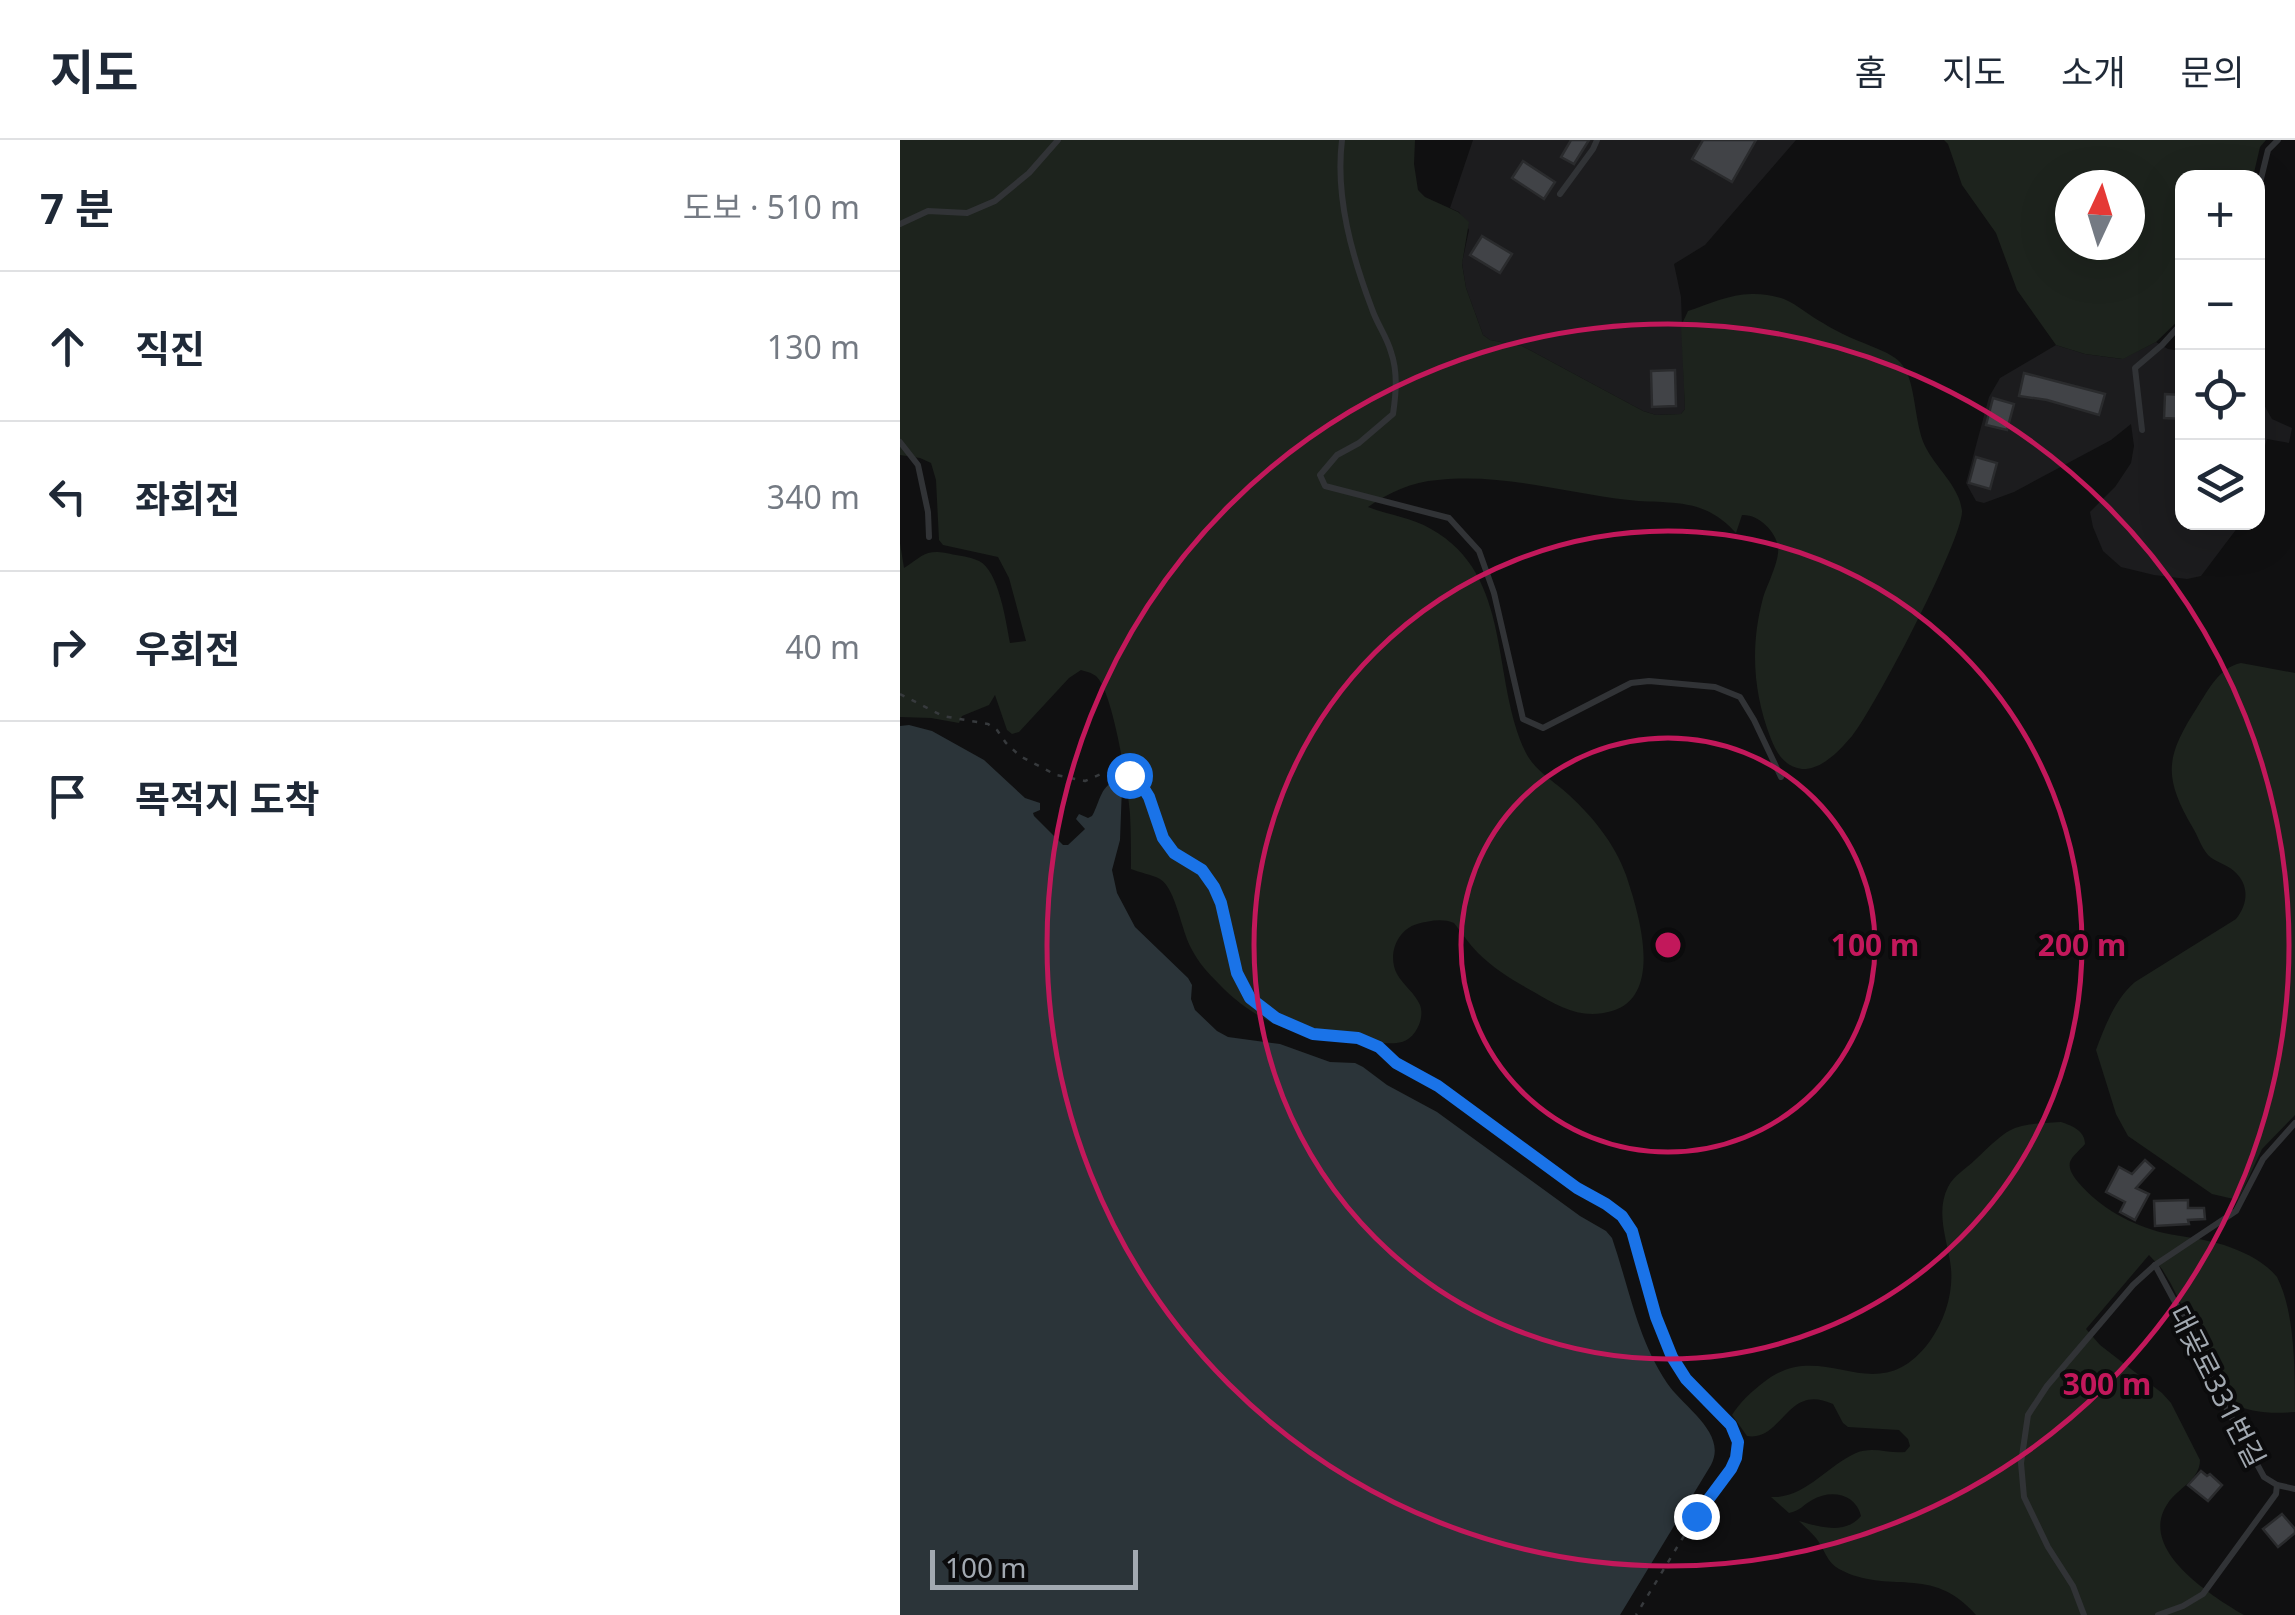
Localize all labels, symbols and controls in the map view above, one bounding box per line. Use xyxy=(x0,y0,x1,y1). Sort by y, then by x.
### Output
text: 지도 xyxy=(50,39,138,104)
text: 홈 xyxy=(1855,48,1887,95)
text: 지도 xyxy=(1942,48,2006,95)
text: 소개 xyxy=(2061,48,2126,95)
text: 문의 xyxy=(2181,48,2245,95)
north arrow xyxy=(2055,170,2145,260)
map controls xyxy=(2175,170,2265,530)
button: + xyxy=(2175,170,2265,260)
text: 7 분 xyxy=(40,179,114,236)
text: 도보 · 510 m xyxy=(683,185,860,228)
button: − xyxy=(2175,260,2265,350)
icon: ahead xyxy=(40,319,95,374)
text: 직진 xyxy=(135,322,205,374)
text: 130 m xyxy=(767,325,860,368)
button: locate xyxy=(2175,350,2265,440)
button: layers xyxy=(2175,440,2265,530)
icon: left xyxy=(40,469,95,524)
text: 좌회전 xyxy=(135,472,240,524)
text: 340 m xyxy=(767,475,860,518)
icon: right xyxy=(40,619,95,674)
text: 우회전 xyxy=(135,622,240,674)
text: 40 m xyxy=(785,625,860,668)
route start xyxy=(1107,753,1153,799)
icon: arrive xyxy=(40,769,95,824)
text: 목적지 도착 xyxy=(135,772,320,824)
text: 100 m xyxy=(1831,924,1919,965)
text: 200 m xyxy=(2038,924,2126,965)
centre of rings xyxy=(1650,927,1686,963)
street label: 대곶로331번길 xyxy=(2161,1299,2275,1473)
text: 300 m xyxy=(2063,1363,2151,1404)
route end xyxy=(1674,1494,1720,1540)
scale bar xyxy=(930,1545,1138,1590)
text: 100 m xyxy=(945,1548,1027,1586)

